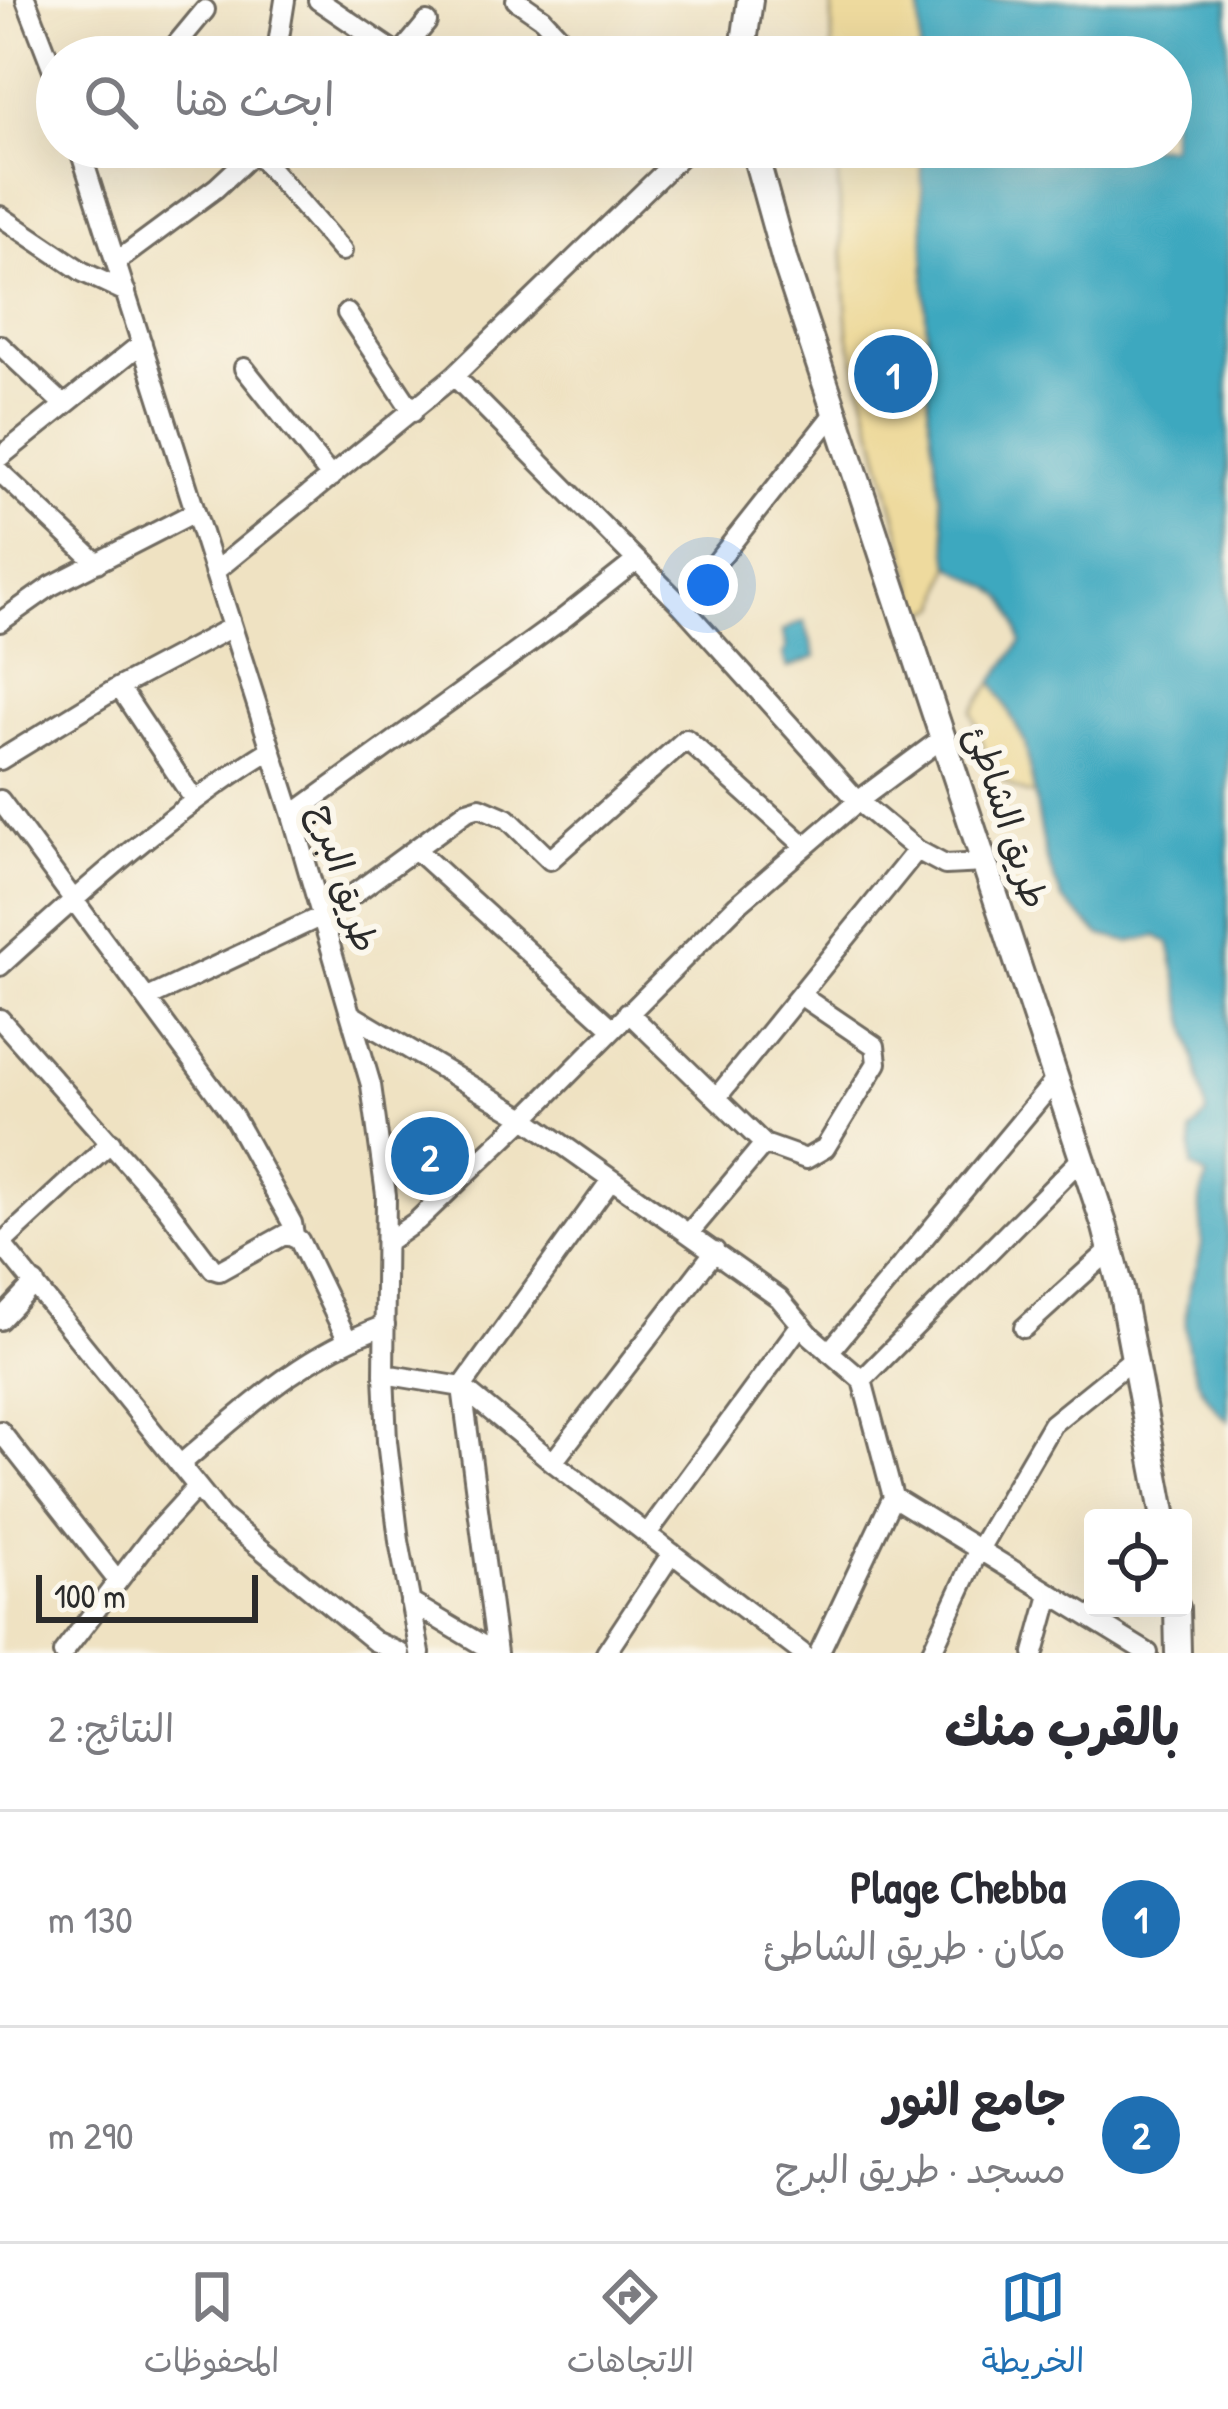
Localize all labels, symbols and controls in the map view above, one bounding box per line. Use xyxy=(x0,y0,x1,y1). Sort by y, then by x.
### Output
search box xyxy=(36,36,1192,168)
text: ابحث هنا xyxy=(174,68,335,129)
icon: search xyxy=(78,69,144,135)
pin: 1 xyxy=(854,329,932,419)
your location xyxy=(678,555,738,615)
street label: طريق الشاطئ xyxy=(956,719,1061,914)
street label: طريق البرج xyxy=(299,798,391,958)
pin: 2 xyxy=(391,1111,469,1201)
map controls xyxy=(1084,1509,1192,1617)
button: locate xyxy=(1084,1509,1192,1617)
scale bar xyxy=(36,1569,258,1622)
text: 100 m xyxy=(54,1574,126,1618)
text: بالقرب منك xyxy=(945,1692,1180,1761)
text: النتائج: 2 xyxy=(48,1701,174,1754)
text: Plage Chebba xyxy=(850,1856,1066,1917)
text: 130 m xyxy=(48,1892,133,1945)
text: 1 xyxy=(1134,1892,1148,1945)
text: مكان · طريق الشاطئ xyxy=(763,1919,1066,1972)
text: جامع النور xyxy=(884,2068,1066,2129)
text: 290 m xyxy=(48,2108,134,2161)
text: 2 xyxy=(1132,2108,1150,2161)
text: مسجد · طريق البرج xyxy=(775,2142,1066,2195)
tab: المحفوظات xyxy=(144,2264,280,2390)
tab: الاتجاهات xyxy=(567,2264,694,2390)
tab: الخريطة xyxy=(981,2264,1084,2390)

